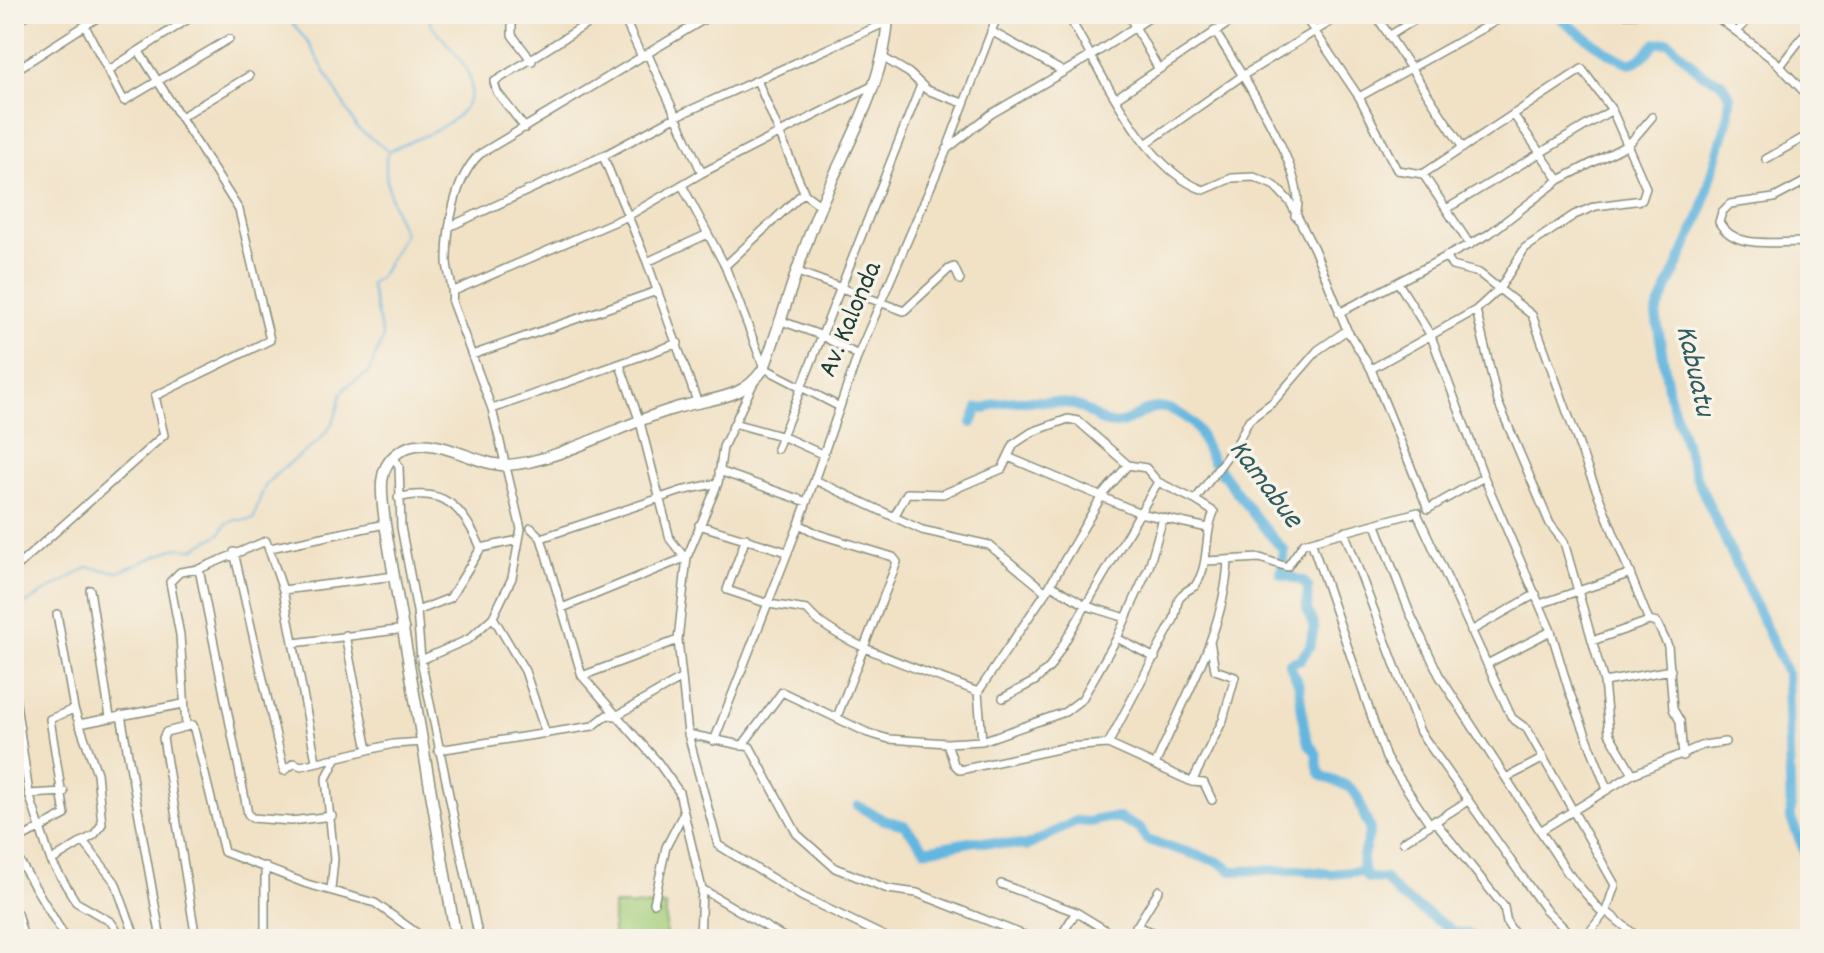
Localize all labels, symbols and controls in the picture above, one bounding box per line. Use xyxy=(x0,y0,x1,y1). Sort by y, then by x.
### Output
street label: Av. Kalonda xyxy=(810,255,895,384)
water label: Kabuatu xyxy=(1662,321,1725,423)
water label: Kamabue xyxy=(1216,431,1313,540)

